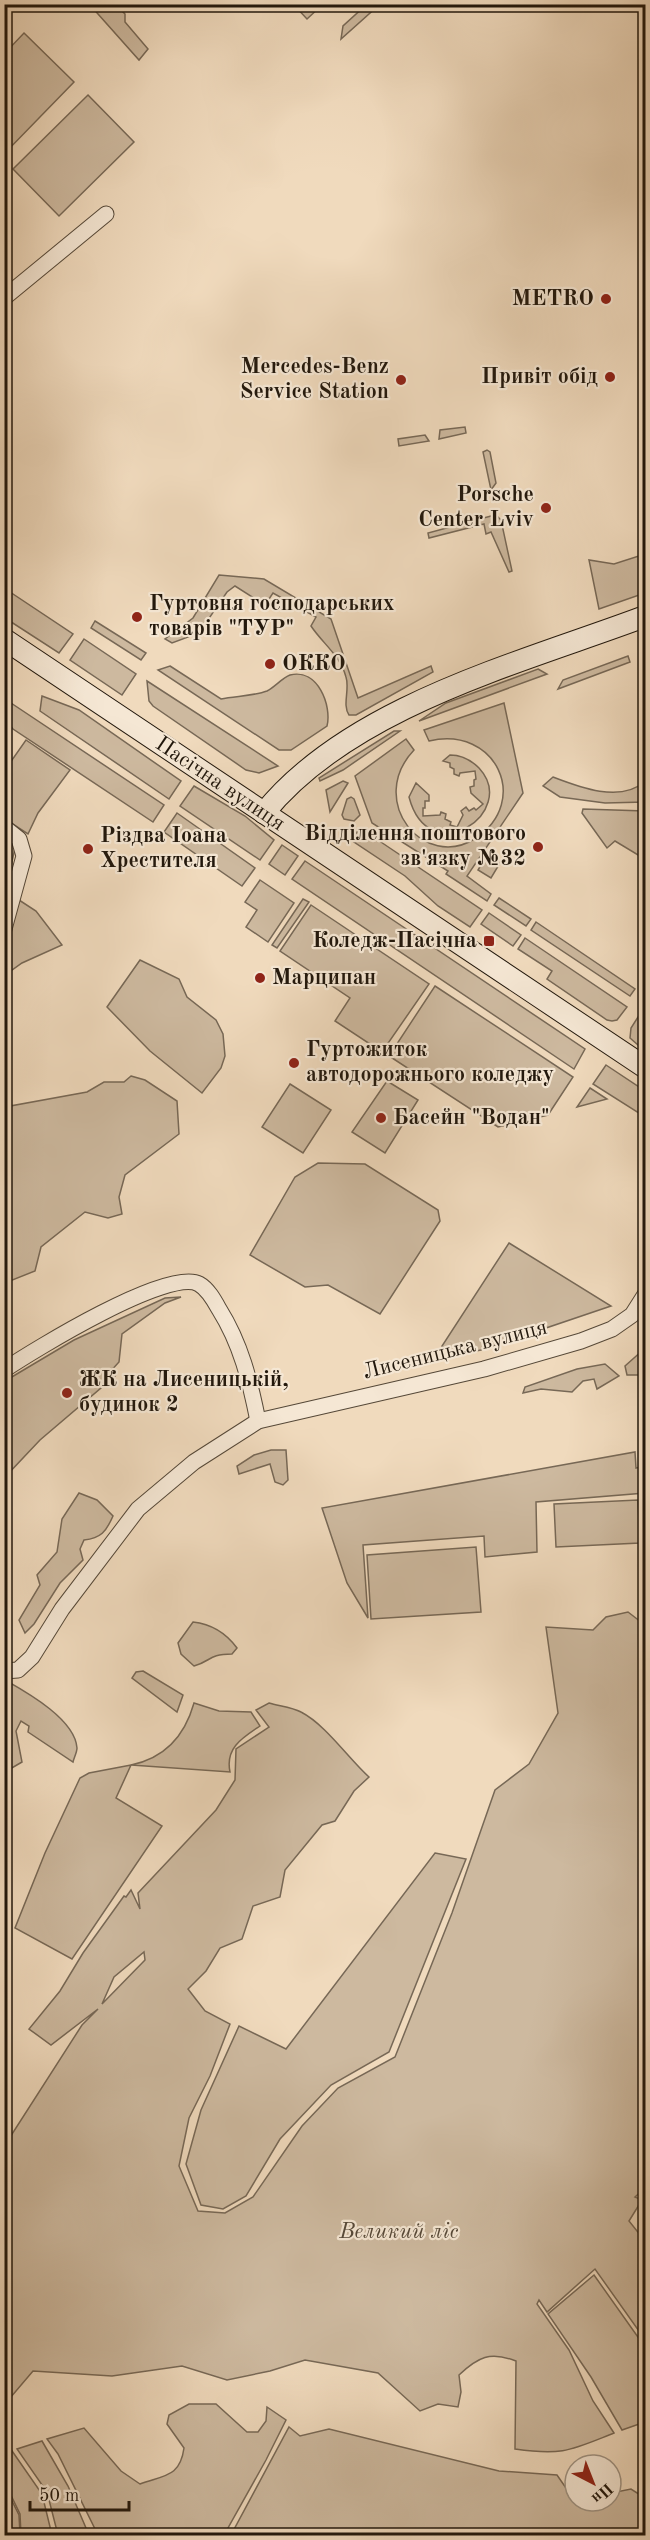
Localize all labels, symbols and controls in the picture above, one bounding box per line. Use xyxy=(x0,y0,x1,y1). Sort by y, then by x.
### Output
place label: METRO xyxy=(512,288,594,310)
marker: METRO xyxy=(599,292,613,306)
place label: Mercedes-Benz Service Station xyxy=(240,356,389,403)
place label: Привіт обід xyxy=(481,366,598,388)
marker: Привіт обід xyxy=(603,370,617,384)
marker: Mercedes-Benz Service Station xyxy=(394,373,408,387)
place label: Porsche Center Lviv xyxy=(418,484,534,531)
marker: Porsche Center Lviv xyxy=(539,501,553,515)
place label: Гуртовня господарських товарів "ТУР" xyxy=(149,593,394,640)
marker: Гуртовня господарських товарів "ТУР" xyxy=(130,610,144,624)
place label: ОККО xyxy=(282,653,346,675)
marker: ОККО xyxy=(263,657,277,671)
street label: Пасічна вулиця xyxy=(151,733,289,835)
place label: Відділення поштового зв'язку №32 xyxy=(304,823,526,870)
place label: Різдва Іоана Хрестителя xyxy=(100,825,227,872)
marker: Відділення поштового зв'язку №32 xyxy=(531,840,545,854)
marker: Різдва Іоана Хрестителя xyxy=(81,842,95,856)
place label: Коледж-Пасічна xyxy=(312,930,477,952)
marker: Коледж-Пасічна xyxy=(482,934,496,948)
place label: Марципан xyxy=(272,967,376,989)
marker: Марципан xyxy=(253,971,267,985)
place label: Гуртожиток автодорожнього коледжу xyxy=(306,1039,554,1086)
marker: Гуртожиток автодорожнього коледжу xyxy=(287,1056,301,1070)
place label: Басейн "Водан" xyxy=(393,1107,550,1129)
marker: Басейн "Водан" xyxy=(374,1111,388,1125)
street label: Лисеницька вулиця xyxy=(361,1316,549,1384)
place label: ЖК на Лисеницькій, будинок 2 xyxy=(79,1369,289,1416)
marker: ЖК на Лисеницькій, будинок 2 xyxy=(60,1386,74,1400)
park label: Великий ліс xyxy=(338,2221,459,2243)
north arrow xyxy=(563,2453,623,2513)
scale bar xyxy=(30,2474,129,2512)
text: Пн xyxy=(588,2479,615,2506)
text: 50 m xyxy=(39,2487,79,2505)

